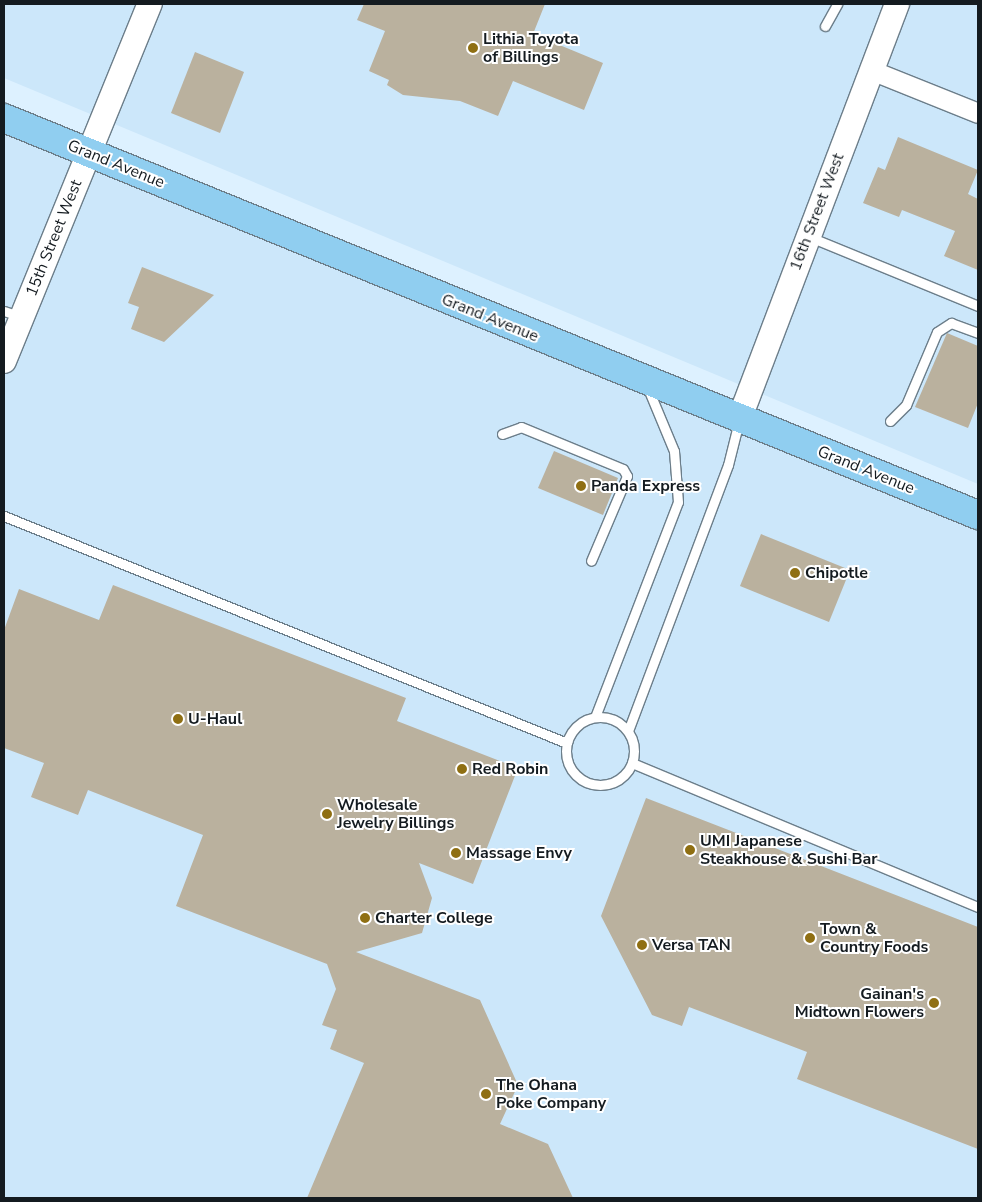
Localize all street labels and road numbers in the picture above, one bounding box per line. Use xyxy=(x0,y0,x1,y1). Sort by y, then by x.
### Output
street label: Grand Avenue xyxy=(65,136,167,192)
street label: 16th Street West xyxy=(786,151,848,273)
street label: 15th Street West xyxy=(22,177,86,299)
street label: Grand Avenue xyxy=(439,290,541,346)
street label: Grand Avenue xyxy=(815,442,917,498)

